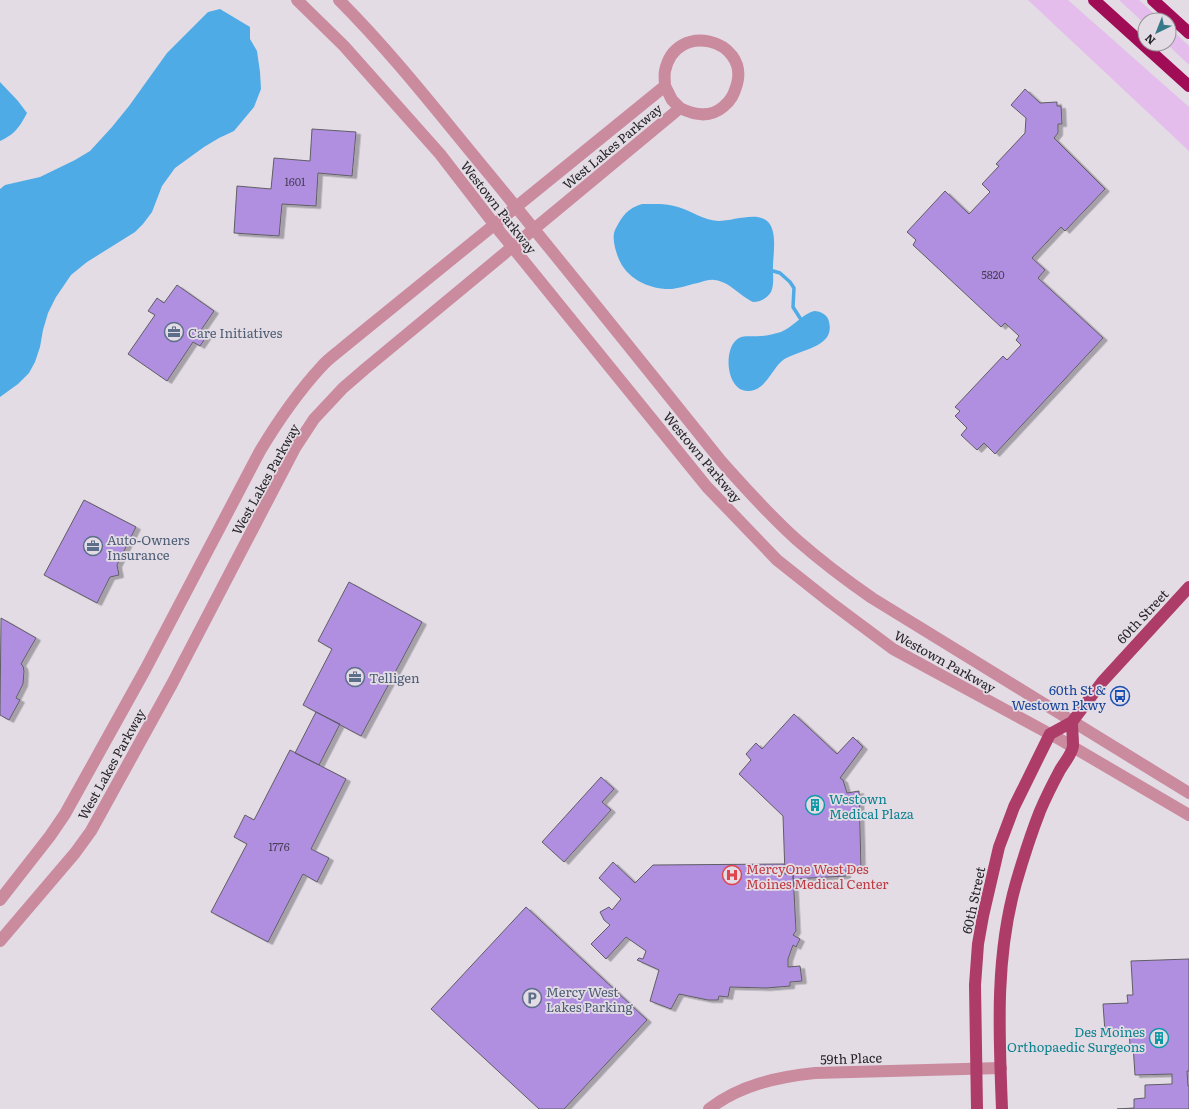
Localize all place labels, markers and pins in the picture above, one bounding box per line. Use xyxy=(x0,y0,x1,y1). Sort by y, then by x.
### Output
office icon: Care Initiatives xyxy=(163,321,185,343)
place label: Care Initiatives xyxy=(188,323,282,342)
place label: Auto-Owners Insurance xyxy=(107,530,190,564)
office icon: Auto-Owners Insurance xyxy=(82,535,104,557)
office icon: Telligen xyxy=(344,666,366,688)
place label: Telligen xyxy=(369,668,420,687)
place label: 60th St & Westown Pkwy xyxy=(1011,680,1107,714)
bus stop icon: 60th St & Westown Pkwy xyxy=(1109,685,1131,707)
place label: Westown Medical Plaza xyxy=(829,789,914,823)
building icon: Westown Medical Plaza xyxy=(804,794,826,816)
place label: MercyOne West Des Moines Medical Center xyxy=(746,859,889,893)
hospital icon: MercyOne West Des Moines Medical Center xyxy=(721,864,743,886)
place label: Mercy West Lakes Parking xyxy=(546,982,634,1016)
parking icon: Mercy West Lakes Parking xyxy=(521,987,543,1009)
place label: Des Moines Orthopaedic Surgeons xyxy=(1007,1022,1145,1056)
building icon: Des Moines Orthopaedic Surgeons xyxy=(1148,1027,1170,1049)

